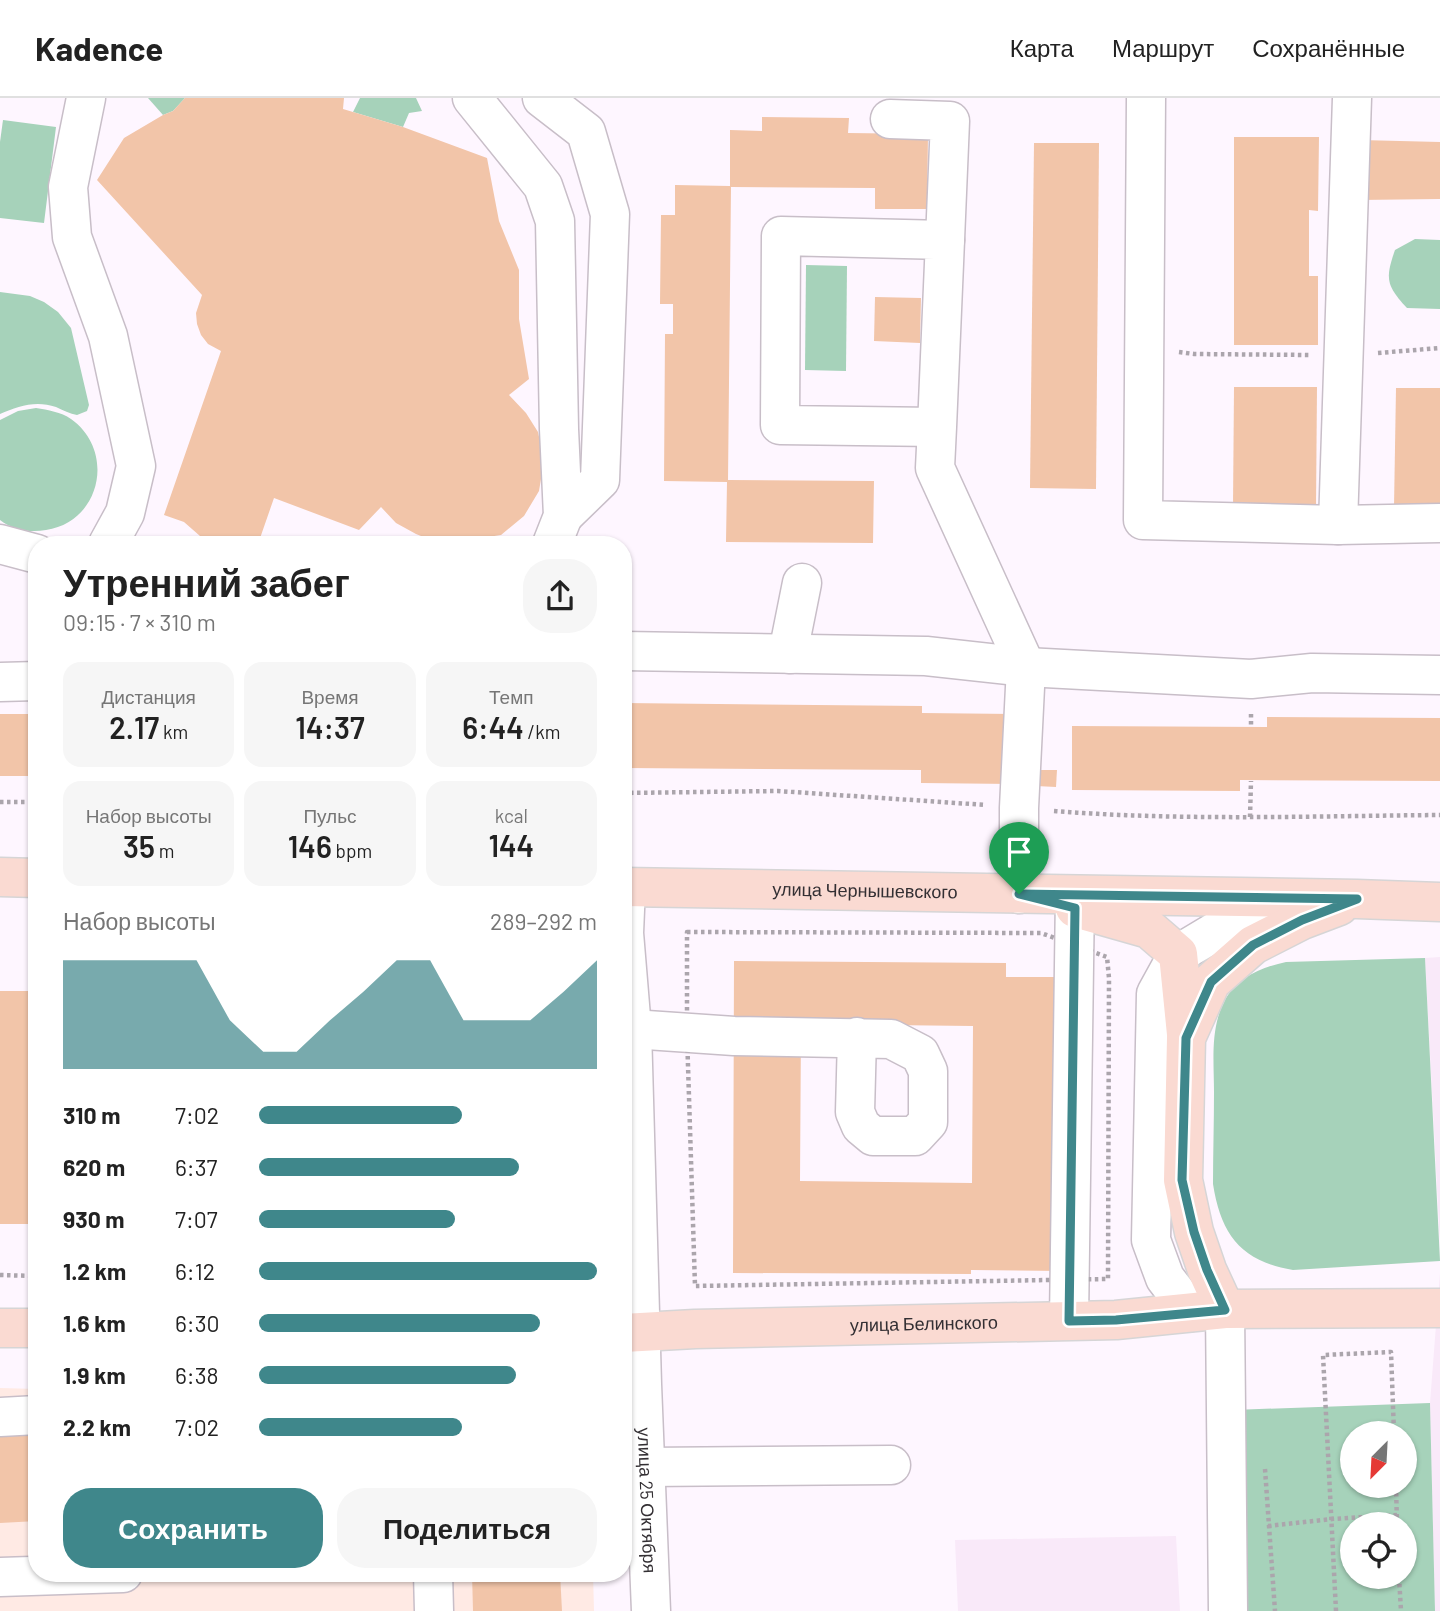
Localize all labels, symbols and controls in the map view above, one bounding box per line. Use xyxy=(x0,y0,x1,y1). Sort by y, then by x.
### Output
text: Kadence xyxy=(35,28,163,68)
text: Карта xyxy=(1010,33,1074,62)
text: Маршрут xyxy=(1112,33,1214,62)
text: Сохранённые xyxy=(1252,33,1405,62)
text: Утренний забег xyxy=(63,559,350,605)
button: share xyxy=(523,559,597,633)
text: 09:15 · 7 × 310 m xyxy=(63,608,216,636)
text: Дистанция xyxy=(102,685,196,708)
text: Время xyxy=(301,685,359,708)
text: Темп xyxy=(489,685,534,708)
text: 2.17 xyxy=(109,709,159,745)
text: 14:37 xyxy=(295,709,365,745)
text: 6:44 xyxy=(462,709,524,745)
text: km xyxy=(159,720,188,743)
text: /km xyxy=(524,720,560,743)
text: Набор высоты xyxy=(86,804,212,827)
text: Пульс xyxy=(303,804,357,827)
text: kcal xyxy=(495,804,528,827)
pin xyxy=(989,822,1049,894)
text: 144 xyxy=(488,827,534,863)
text: 35 xyxy=(123,828,155,864)
text: 146 xyxy=(288,828,332,864)
icon: arrive xyxy=(1000,833,1038,871)
text: m xyxy=(155,839,174,862)
text: bpm xyxy=(332,839,372,862)
street label: улица Чернышевского xyxy=(772,877,958,902)
text: Набор высоты xyxy=(63,907,216,935)
text: 289–292 m xyxy=(490,907,597,935)
text: 310 m xyxy=(63,1101,120,1129)
text: 7:02 xyxy=(175,1101,219,1129)
text: 620 m xyxy=(63,1153,125,1181)
text: 6:37 xyxy=(175,1153,217,1181)
text: 930 m xyxy=(63,1205,125,1233)
text: 7:07 xyxy=(175,1205,218,1233)
text: 1.2 km xyxy=(63,1257,126,1285)
text: 6:12 xyxy=(175,1257,215,1285)
text: 1.6 km xyxy=(63,1309,126,1337)
text: 6:30 xyxy=(175,1309,219,1337)
street label: улица Белинского xyxy=(850,1311,998,1336)
text: 1.9 km xyxy=(63,1361,126,1389)
text: 6:38 xyxy=(175,1361,218,1389)
text: 2.2 km xyxy=(63,1413,131,1441)
text: 7:02 xyxy=(175,1413,219,1441)
north arrow xyxy=(1340,1421,1418,1498)
map controls xyxy=(1340,1421,1417,1589)
street label: улица 25 Октября xyxy=(634,1427,661,1574)
button: Сохранить xyxy=(63,1488,323,1568)
button: Поделиться xyxy=(337,1488,597,1568)
button: locate xyxy=(1340,1512,1417,1589)

